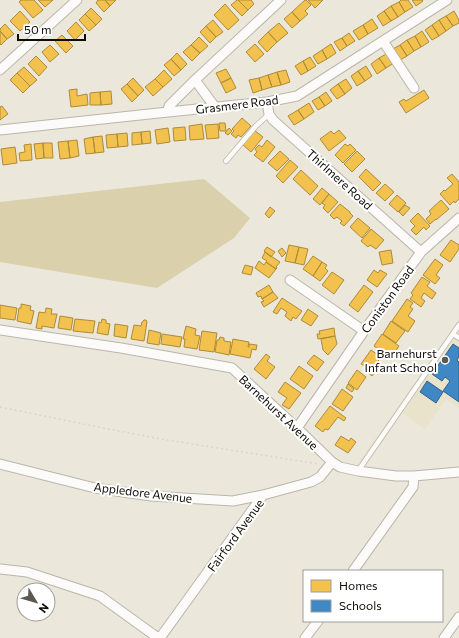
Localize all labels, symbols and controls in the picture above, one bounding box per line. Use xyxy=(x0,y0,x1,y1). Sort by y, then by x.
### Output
scale bar xyxy=(18,16,85,42)
text: 50 m xyxy=(24,22,52,36)
street label: Grasmere Road xyxy=(195,92,279,116)
street label: Thirlmere Road xyxy=(304,146,376,212)
street label: Coniston Road xyxy=(358,262,416,335)
place label: Barnehurst Infant School xyxy=(365,346,437,374)
marker: Barnehurst Infant School xyxy=(440,355,450,365)
street label: Barnehurst Avenue xyxy=(237,372,321,452)
street label: Appledore Avenue xyxy=(93,479,193,505)
street label: Fairford Avenue xyxy=(204,496,266,574)
legend xyxy=(303,570,443,622)
text: Homes xyxy=(339,578,377,592)
north arrow xyxy=(16,582,56,622)
text: Schools xyxy=(339,598,382,612)
text: N xyxy=(37,601,52,616)

